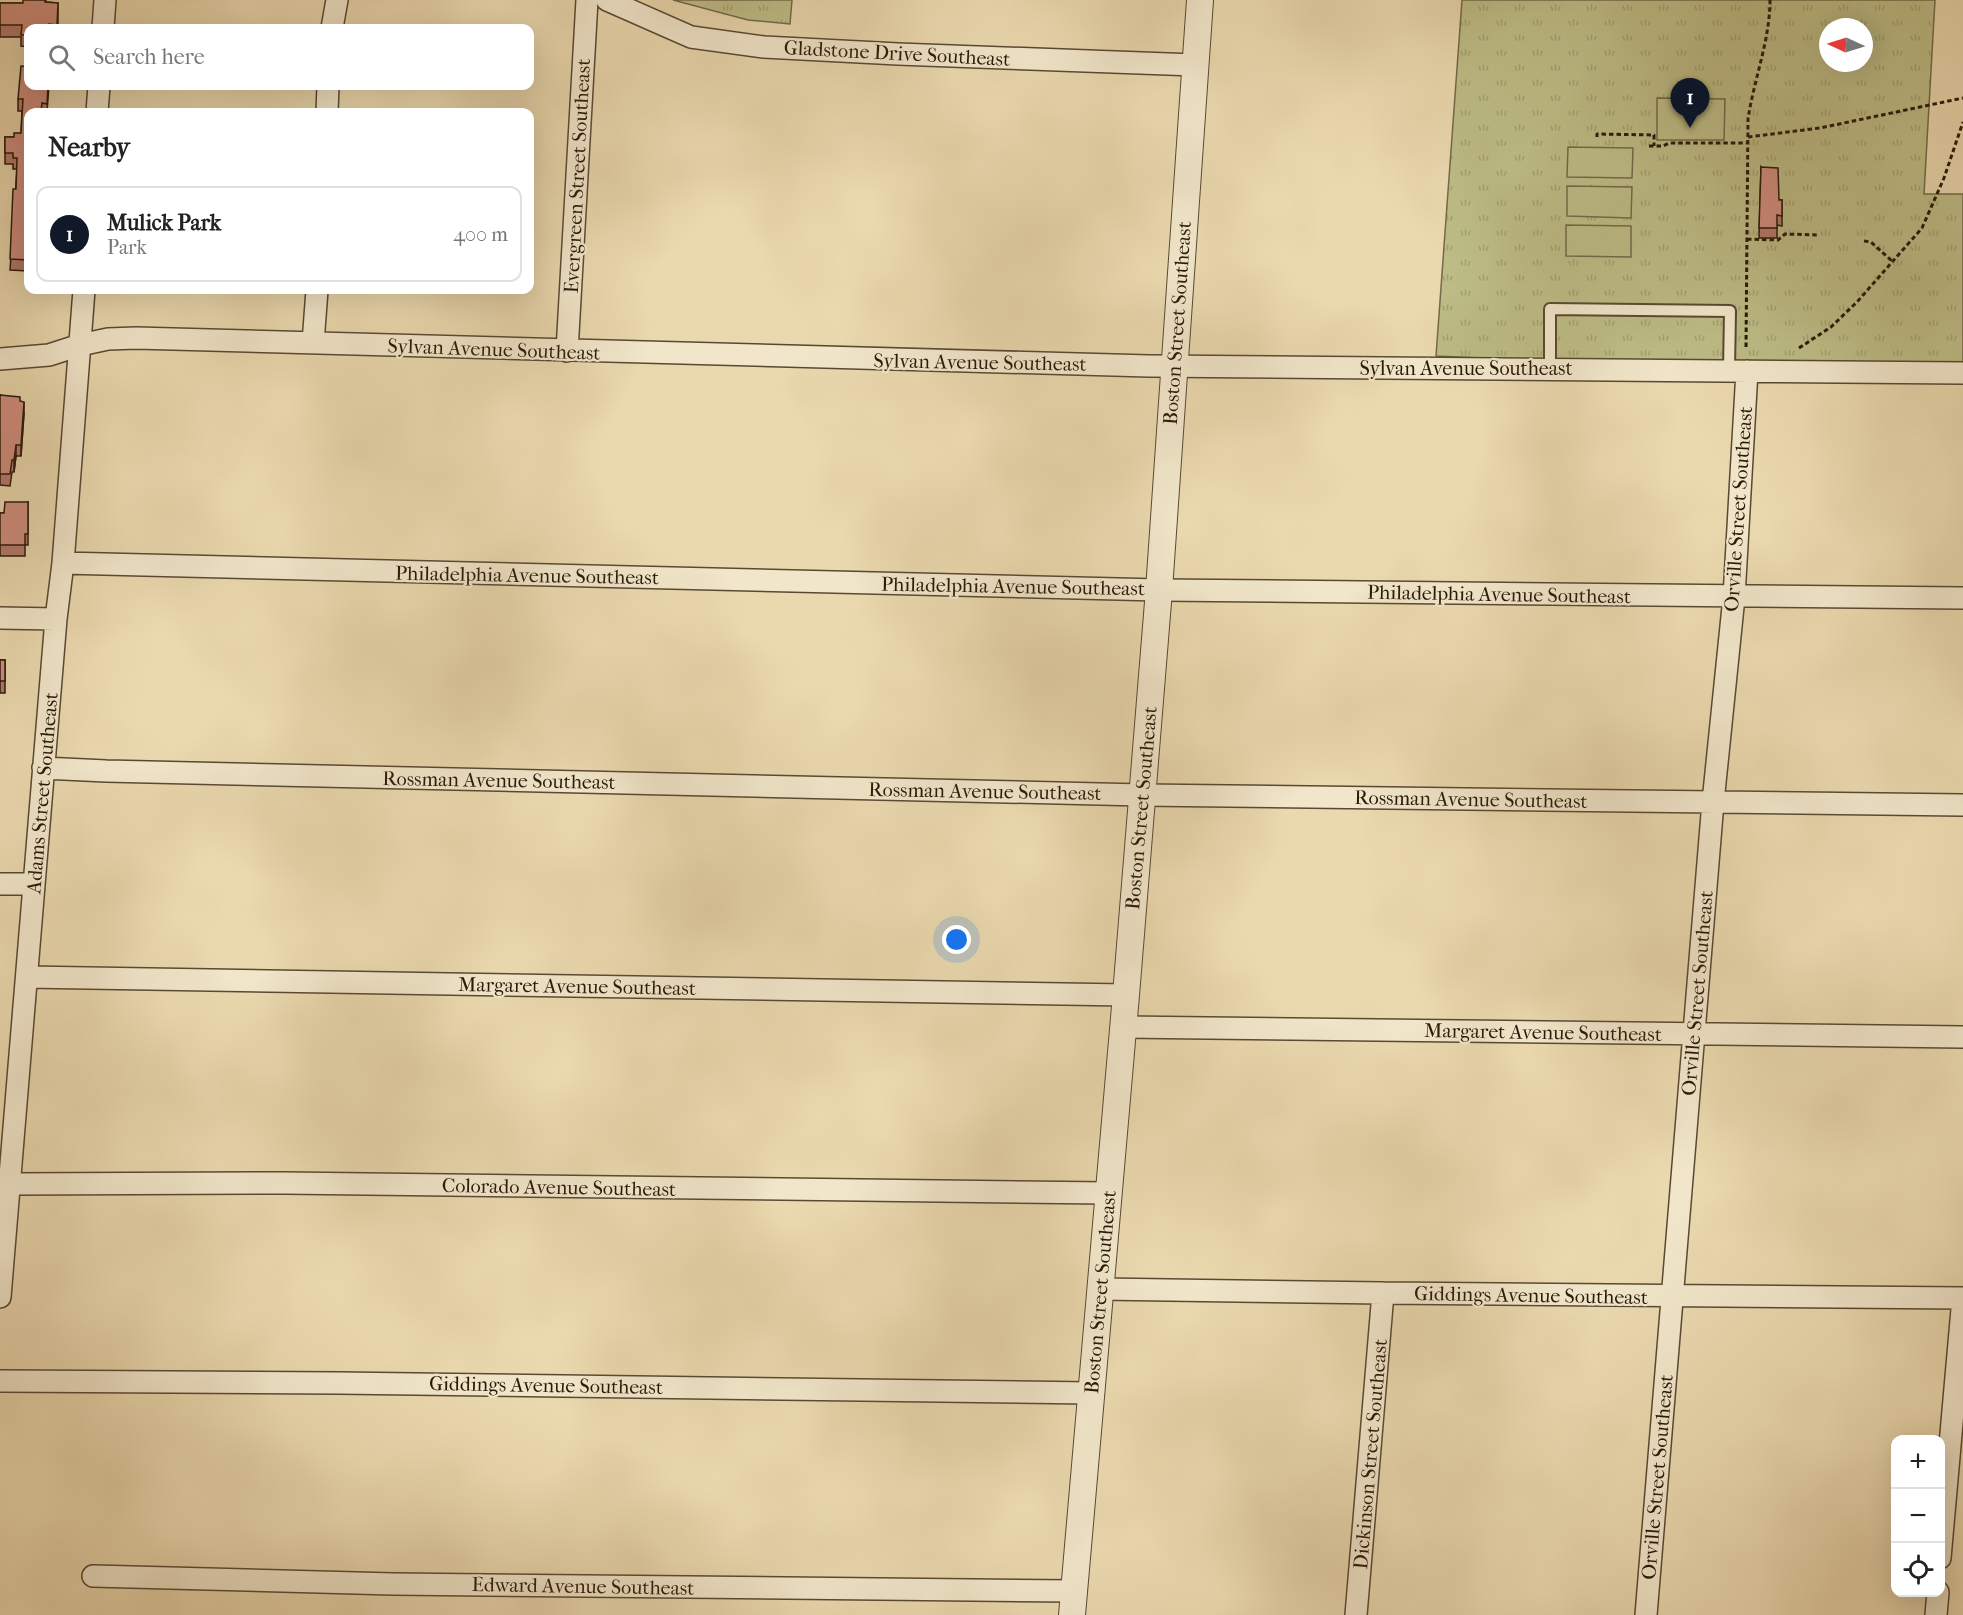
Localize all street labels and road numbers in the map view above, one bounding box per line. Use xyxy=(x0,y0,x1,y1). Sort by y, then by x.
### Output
street label: Gladstone Drive Southeast xyxy=(783,36,1011,71)
street label: Evergreen Street Southeast xyxy=(560,58,595,294)
street label: Boston Street Southeast xyxy=(1159,220,1196,426)
street label: Sylvan Avenue Southeast xyxy=(387,334,601,365)
street label: Sylvan Avenue Southeast xyxy=(873,349,1087,376)
street label: Sylvan Avenue Southeast xyxy=(1359,357,1573,380)
street label: Orville Street Southeast xyxy=(1720,406,1757,613)
street label: Philadelphia Avenue Southeast xyxy=(395,562,659,589)
street label: Philadelphia Avenue Southeast xyxy=(881,573,1145,600)
street label: Philadelphia Avenue Southeast xyxy=(1367,581,1631,608)
street label: Adams Street Southeast xyxy=(22,691,63,896)
street label: Boston Street Southeast xyxy=(1121,705,1162,911)
street label: Rossman Avenue Southeast xyxy=(382,767,616,794)
street label: Rossman Avenue Southeast xyxy=(868,778,1102,805)
street label: Rossman Avenue Southeast xyxy=(1354,786,1588,813)
street label: Orville Street Southeast xyxy=(1677,889,1718,1097)
street label: Margaret Avenue Southeast xyxy=(458,973,696,1000)
street label: Margaret Avenue Southeast xyxy=(1424,1019,1662,1046)
street label: Colorado Avenue Southeast xyxy=(442,1174,676,1201)
street label: Boston Street Southeast xyxy=(1080,1189,1121,1395)
street label: Giddings Avenue Southeast xyxy=(1414,1282,1648,1309)
street label: Dickinson Street Southeast xyxy=(1349,1338,1392,1570)
street label: Giddings Avenue Southeast xyxy=(429,1372,663,1399)
street label: Orville Street Southeast xyxy=(1637,1373,1678,1581)
street label: Edward Avenue Southeast xyxy=(471,1573,694,1600)

